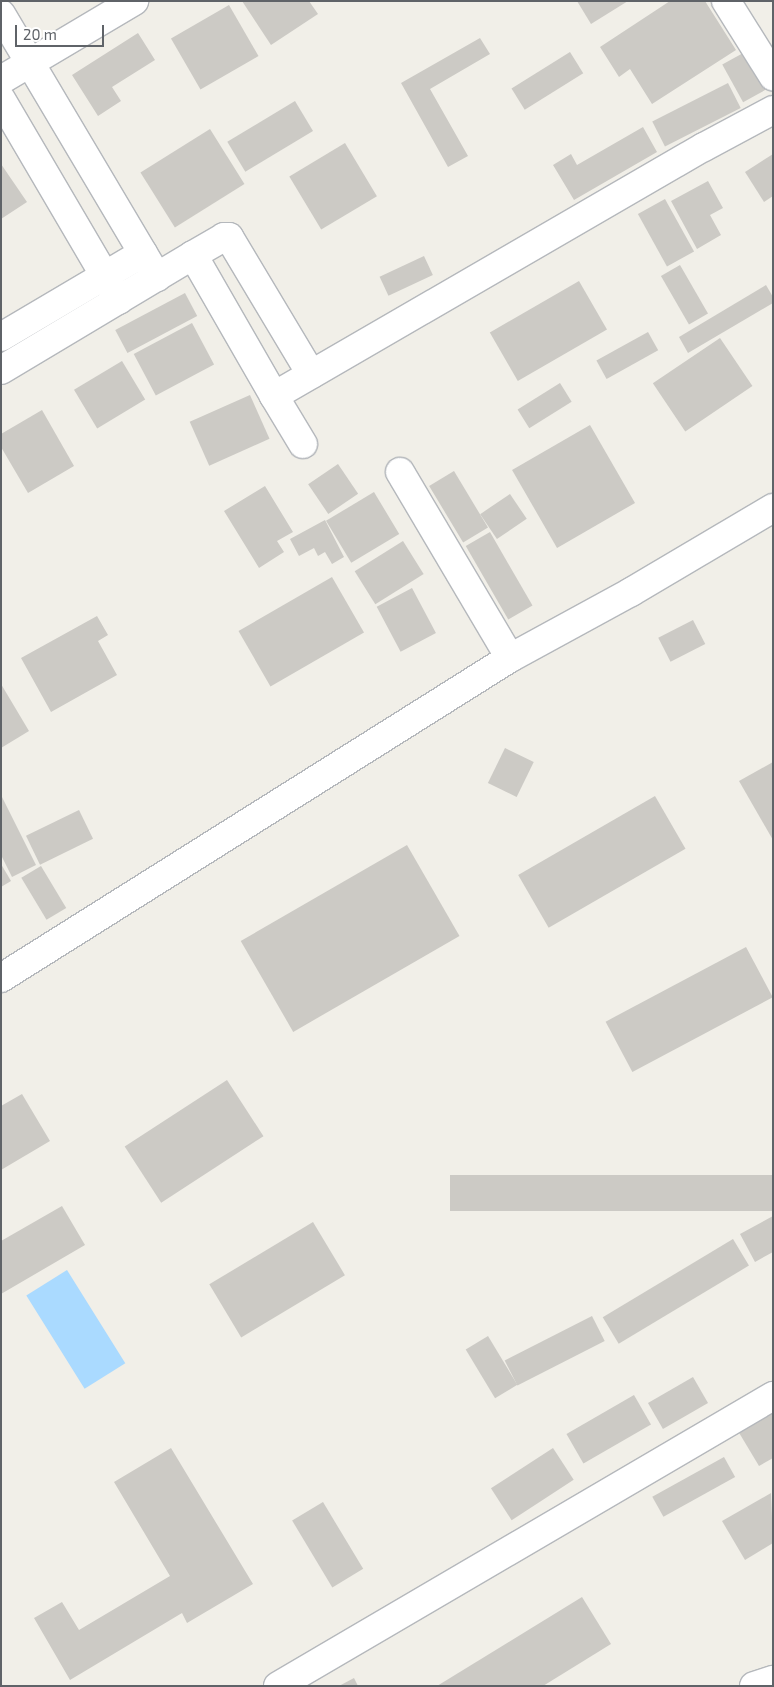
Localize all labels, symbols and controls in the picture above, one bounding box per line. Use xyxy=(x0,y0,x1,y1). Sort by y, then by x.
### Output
scale bar xyxy=(18,15,106,47)
text: 20 m xyxy=(23,25,57,43)

